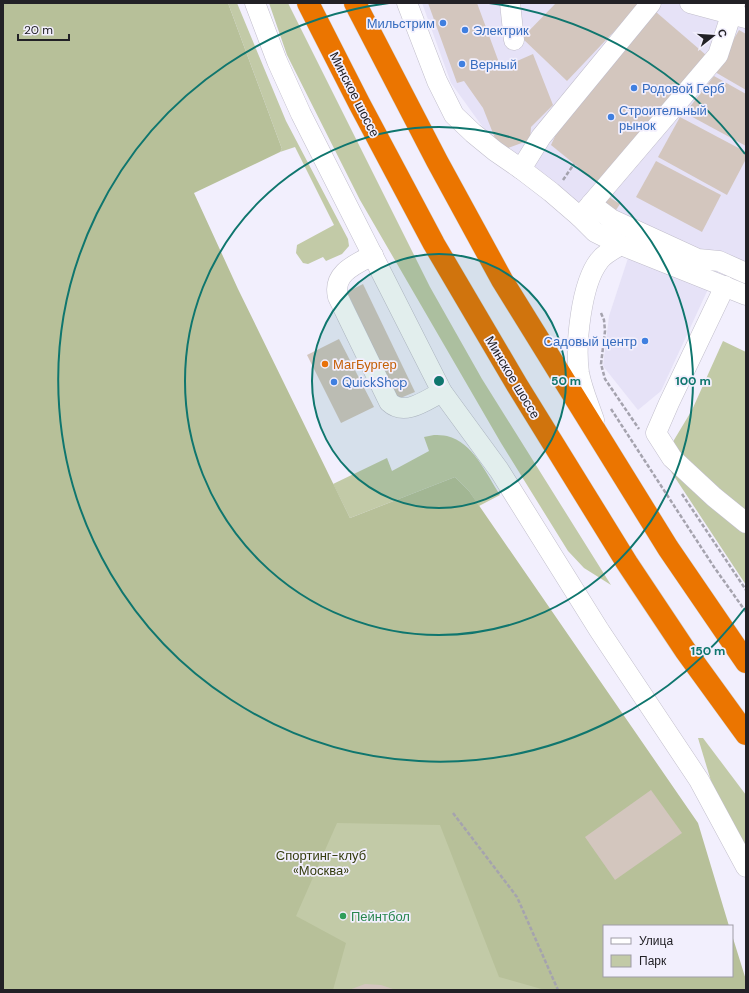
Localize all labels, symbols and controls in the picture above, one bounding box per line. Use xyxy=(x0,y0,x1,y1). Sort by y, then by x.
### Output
place label: Мильстрим xyxy=(367,15,435,32)
scale bar xyxy=(18,16,69,42)
north arrow xyxy=(693,16,733,56)
marker: Мильстрим xyxy=(438,18,448,28)
text: 20 m xyxy=(24,22,53,38)
place label: Электрик xyxy=(473,22,529,39)
marker: Электрик xyxy=(460,25,470,35)
text: С xyxy=(715,27,730,39)
street label: Минское шоссе xyxy=(326,49,383,140)
place label: Верный xyxy=(470,56,517,73)
marker: Верный xyxy=(457,59,467,69)
place label: Родовой Герб xyxy=(642,80,725,97)
marker: Родовой Герб xyxy=(629,83,639,93)
place label: Строительный рынок xyxy=(619,102,707,134)
marker: Строительный рынок xyxy=(606,112,616,122)
street label: Минское шоссе xyxy=(481,333,544,422)
place label: Садовый центр xyxy=(544,333,637,350)
marker: Садовый центр xyxy=(640,336,650,346)
place label: МагБургер xyxy=(333,356,397,373)
marker: МагБургер xyxy=(320,359,330,369)
text: 50 m xyxy=(551,373,581,389)
text: 100 m xyxy=(675,373,711,389)
place label: QuickShop xyxy=(342,374,407,391)
centre of rings xyxy=(432,374,446,388)
marker: QuickShop xyxy=(329,377,339,387)
text: 150 m xyxy=(691,643,725,659)
park label: Спортинг-клуб «Москва» xyxy=(276,847,366,879)
place label: Пейнтбол xyxy=(351,908,410,925)
marker: Пейнтбол xyxy=(338,911,348,921)
legend xyxy=(603,925,733,977)
text: Улица xyxy=(639,933,673,949)
text: Парк xyxy=(639,953,667,969)

